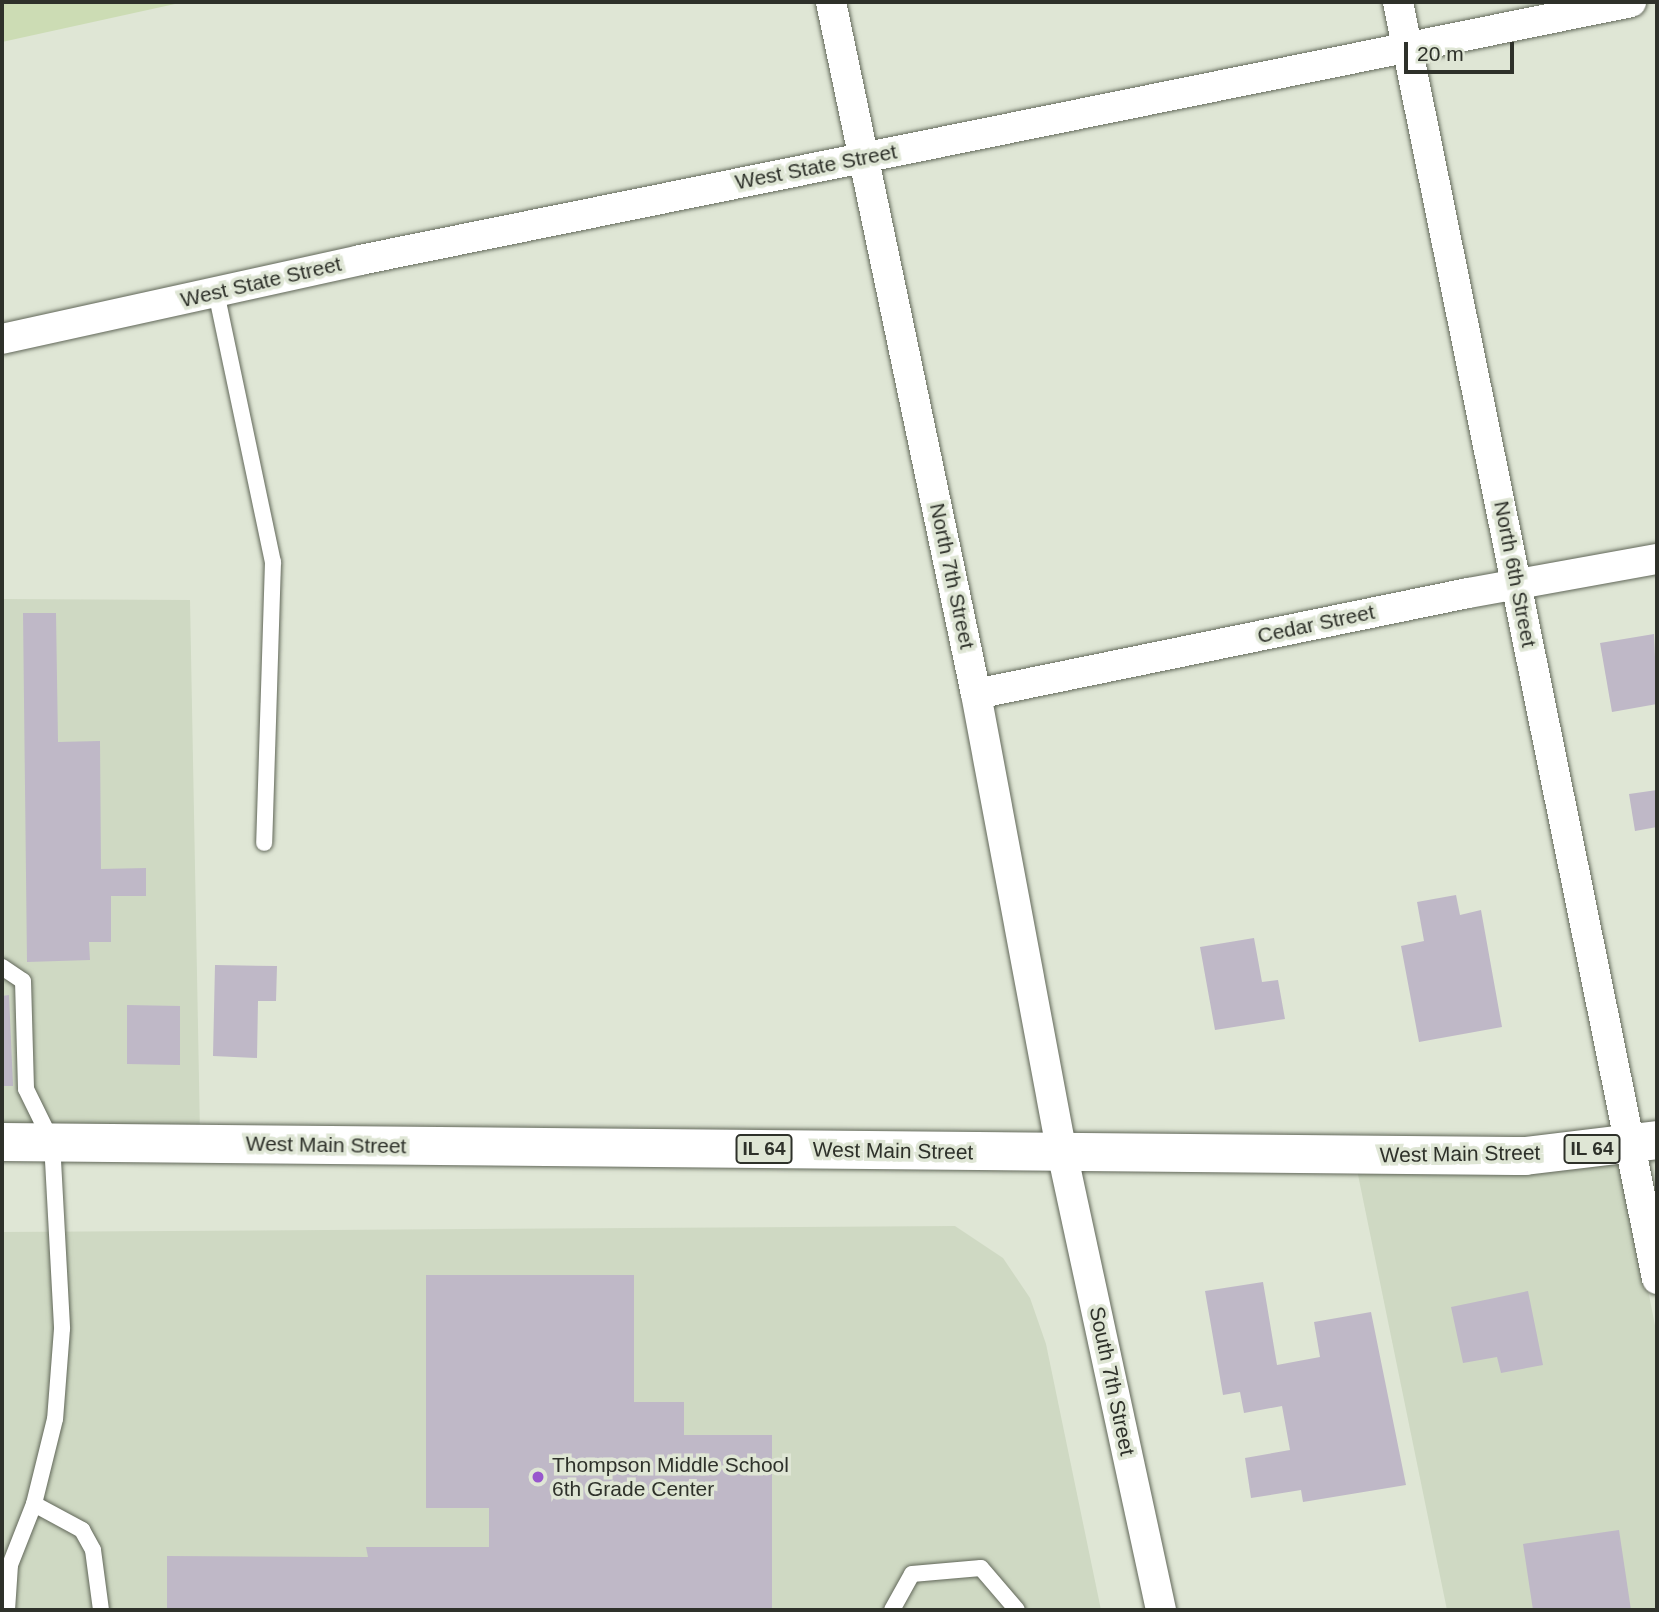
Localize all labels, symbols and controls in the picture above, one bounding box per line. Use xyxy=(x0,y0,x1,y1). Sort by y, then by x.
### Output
scale bar xyxy=(1407,28,1517,72)
text: 20 m xyxy=(1417,42,1464,65)
street label: West State Street xyxy=(733,139,899,195)
street label: West State Street xyxy=(178,251,344,313)
street label: North 6th Street xyxy=(1488,499,1542,649)
street label: North 7th Street xyxy=(924,501,980,651)
street label: Cedar Street xyxy=(1255,599,1377,649)
street label: West Main Street xyxy=(245,1131,407,1159)
road number: IL 64 xyxy=(734,1134,794,1164)
road number: IL 64 xyxy=(1562,1134,1622,1164)
street label: West Main Street xyxy=(812,1137,974,1165)
street label: West Main Street xyxy=(1379,1140,1541,1168)
street label: South 7th Street xyxy=(1084,1304,1140,1458)
place label: Thompson Middle School 6th Grade Center xyxy=(552,1452,789,1502)
marker: Thompson Middle School 6th Grade Center xyxy=(530,1469,546,1485)

